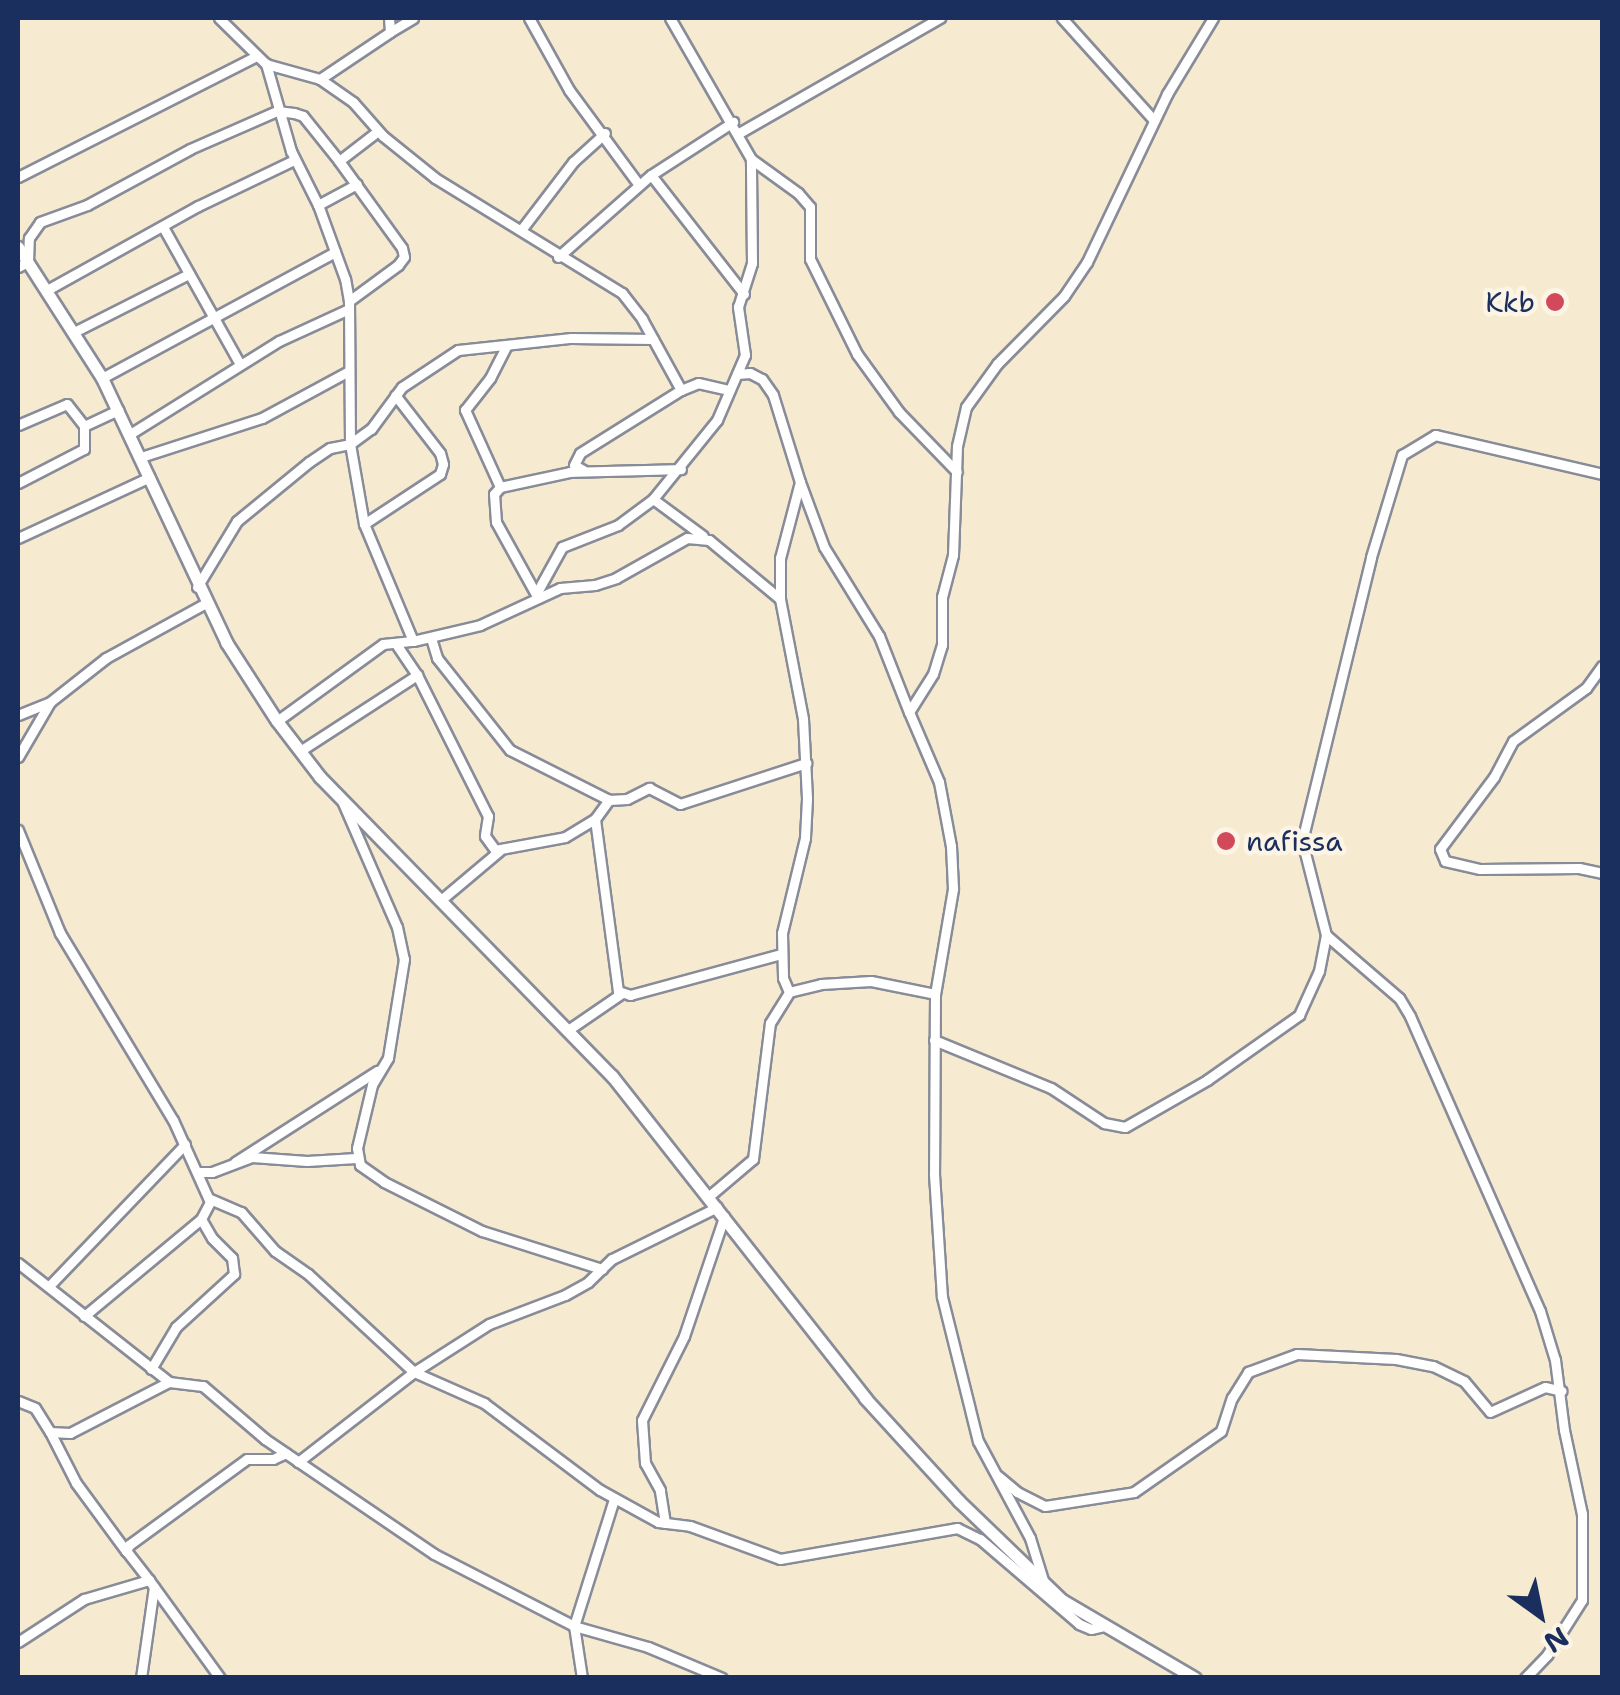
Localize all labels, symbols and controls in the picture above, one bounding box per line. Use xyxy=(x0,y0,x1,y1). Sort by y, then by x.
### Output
place label: Kkb xyxy=(1485,285,1535,319)
marker: Kkb xyxy=(1544,291,1566,313)
place label: nafissa xyxy=(1246,824,1343,858)
marker: nafissa xyxy=(1215,830,1237,852)
north arrow xyxy=(1490,1565,1590,1665)
text: N xyxy=(1537,1618,1576,1662)

